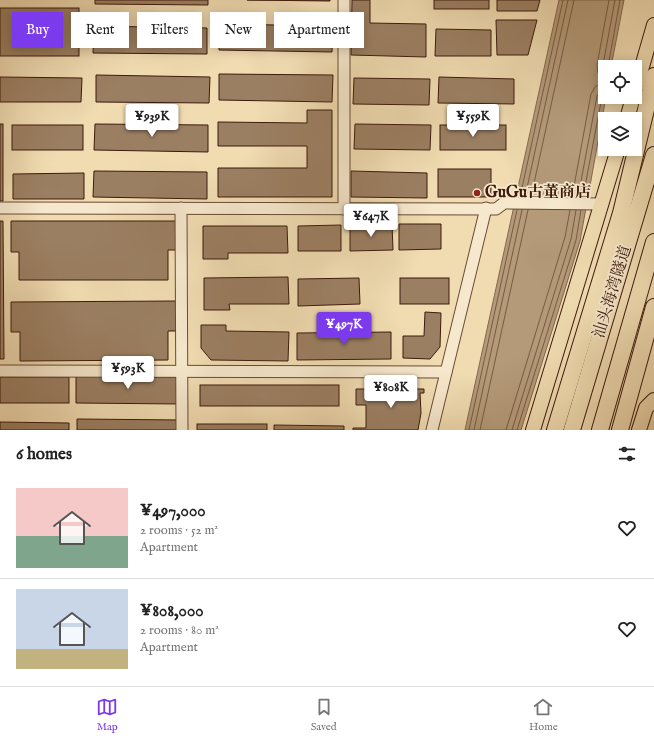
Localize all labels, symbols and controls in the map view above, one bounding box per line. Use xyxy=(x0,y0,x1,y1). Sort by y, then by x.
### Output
chip: Buy xyxy=(12,12,63,48)
chip: Rent xyxy=(71,12,129,48)
chip: Filters xyxy=(137,12,202,48)
chip: New xyxy=(210,12,266,48)
chip: Apartment xyxy=(274,12,364,48)
map controls xyxy=(598,60,642,156)
button: locate xyxy=(598,60,642,104)
pin: ¥939K xyxy=(124,104,180,138)
pin: ¥559K xyxy=(445,104,501,138)
text: ¥939K xyxy=(134,108,170,125)
text: ¥559K xyxy=(456,108,490,125)
button: layers xyxy=(598,112,642,156)
place label: GuGu古董商店 xyxy=(485,182,591,203)
marker: GuGu古董商店 xyxy=(472,188,482,198)
pin: ¥647K xyxy=(343,204,399,238)
text: ¥647K xyxy=(353,208,389,225)
street label: 汕头海湾隧道 xyxy=(589,243,637,341)
pin: ¥497K xyxy=(316,312,372,346)
text: ¥497K xyxy=(325,316,363,333)
pin: ¥593K xyxy=(100,356,156,390)
text: ¥593K xyxy=(111,360,145,377)
pin: ¥808K xyxy=(363,375,419,409)
text: ¥808K xyxy=(373,379,409,396)
icon: filters xyxy=(616,443,638,465)
text: 6 homes xyxy=(16,444,72,465)
text: ¥497,000 xyxy=(140,501,206,522)
icon: home xyxy=(48,504,96,552)
icon: heart xyxy=(616,517,638,539)
text: 2 rooms · 52 m² xyxy=(140,522,218,539)
text: Apartment xyxy=(140,539,198,556)
text: ¥808,000 xyxy=(140,601,204,622)
icon: home xyxy=(48,605,96,653)
icon: heart xyxy=(616,618,638,640)
text: 2 rooms · 80 m² xyxy=(140,622,219,639)
text: Apartment xyxy=(140,639,198,656)
tab: Map xyxy=(96,696,118,734)
tab: Saved xyxy=(311,696,337,734)
tab: Home xyxy=(529,696,558,734)

